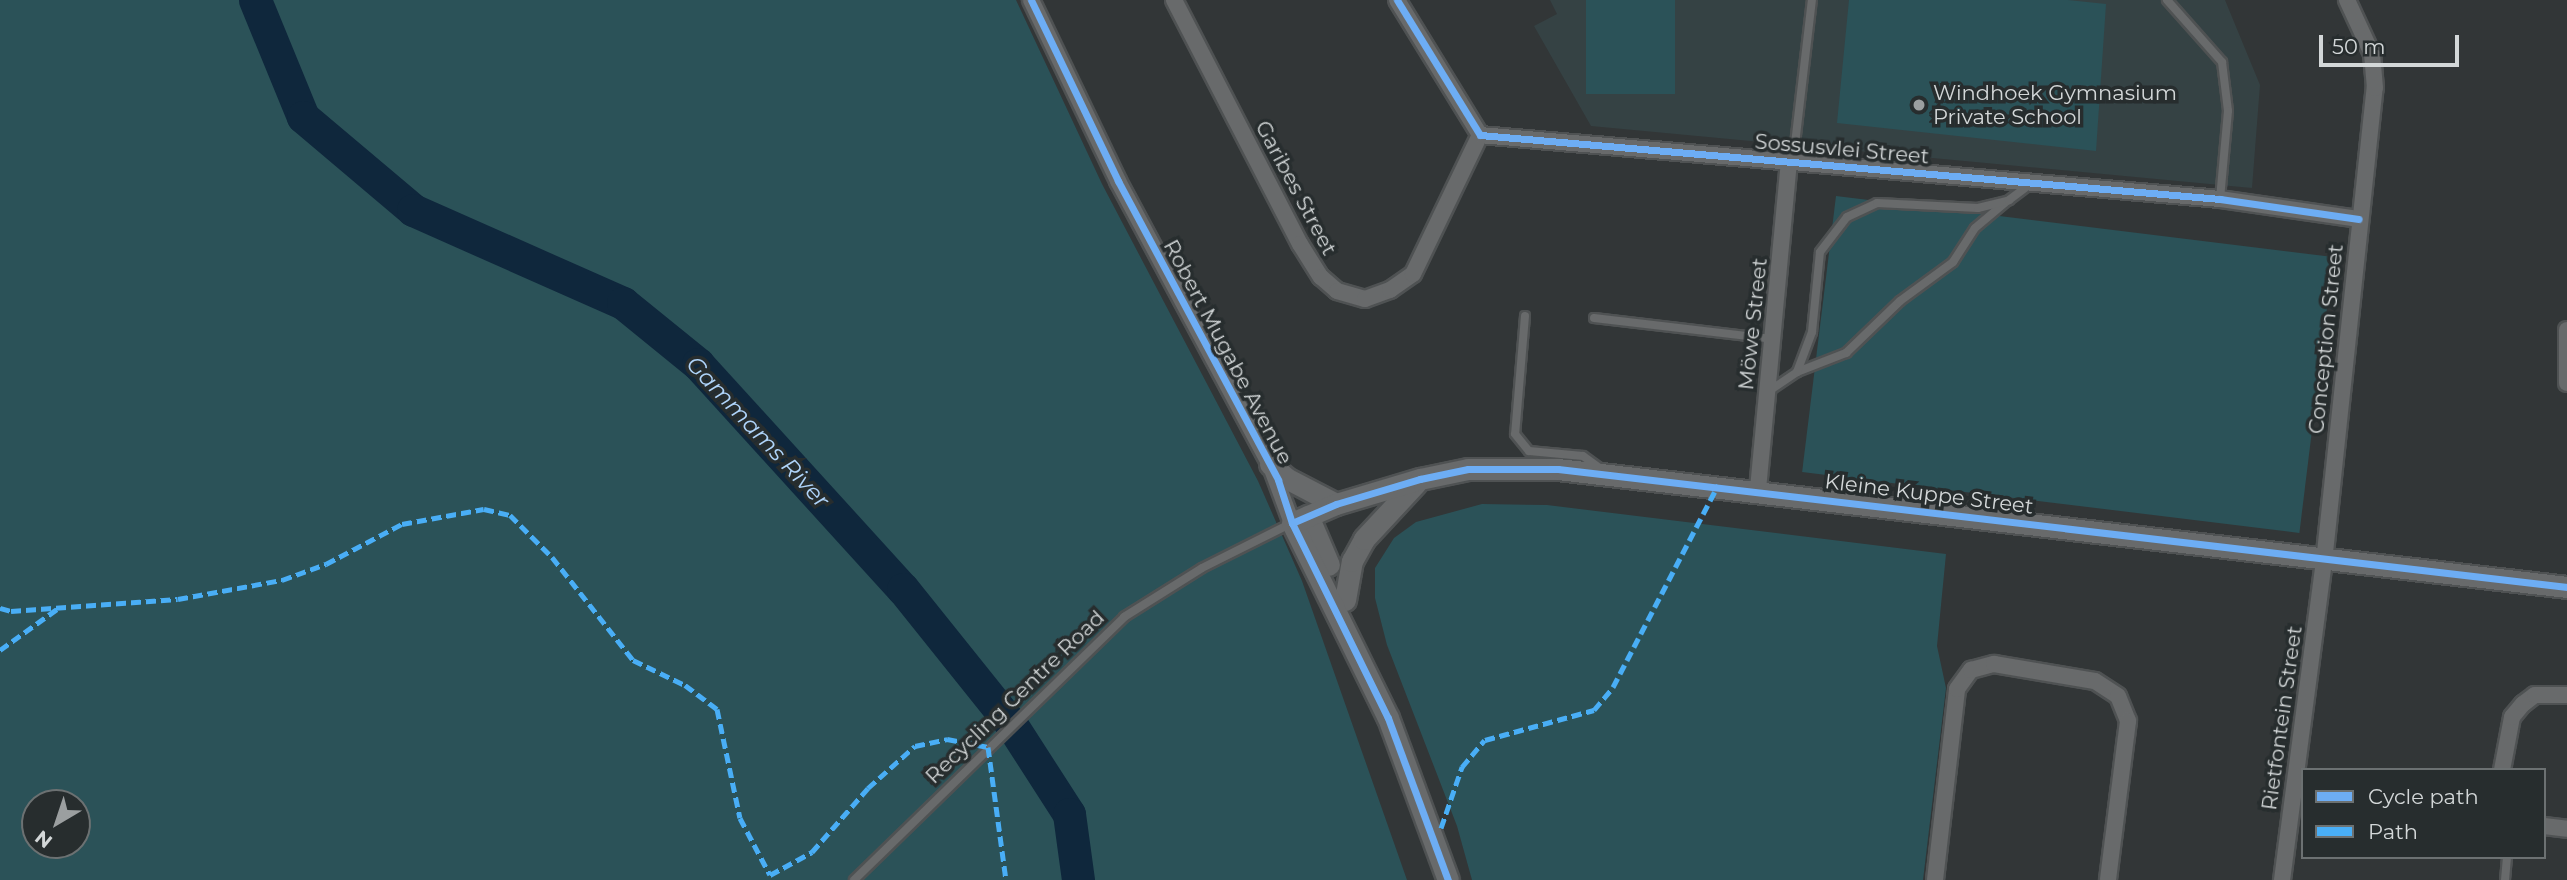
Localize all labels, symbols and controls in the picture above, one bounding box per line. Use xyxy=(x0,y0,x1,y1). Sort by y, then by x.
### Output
scale bar xyxy=(2322,21,2462,65)
text: 50 m xyxy=(2332,34,2386,59)
place label: Windhoek Gymnasium Private School xyxy=(1933,80,2177,130)
marker: Windhoek Gymnasium Private School xyxy=(1911,97,1927,113)
street label: Garibes Street xyxy=(1250,116,1342,260)
street label: Sossusvlei Street xyxy=(1754,129,1930,169)
street label: Robert Mugabe Avenue xyxy=(1158,235,1298,469)
street label: Conception Street xyxy=(2303,243,2349,435)
street label: Möwe Street xyxy=(1734,257,1772,391)
water label: Gammams River xyxy=(681,350,835,514)
street label: Kleine Kuppe Street xyxy=(1823,469,2035,519)
street label: Recycling Centre Road xyxy=(920,605,1110,789)
street label: Rietfontein Street xyxy=(2257,624,2307,812)
legend xyxy=(2301,768,2546,859)
text: Cycle path xyxy=(2368,784,2479,809)
north arrow xyxy=(21,789,91,859)
text: Path xyxy=(2368,819,2418,844)
text: N xyxy=(31,825,57,853)

